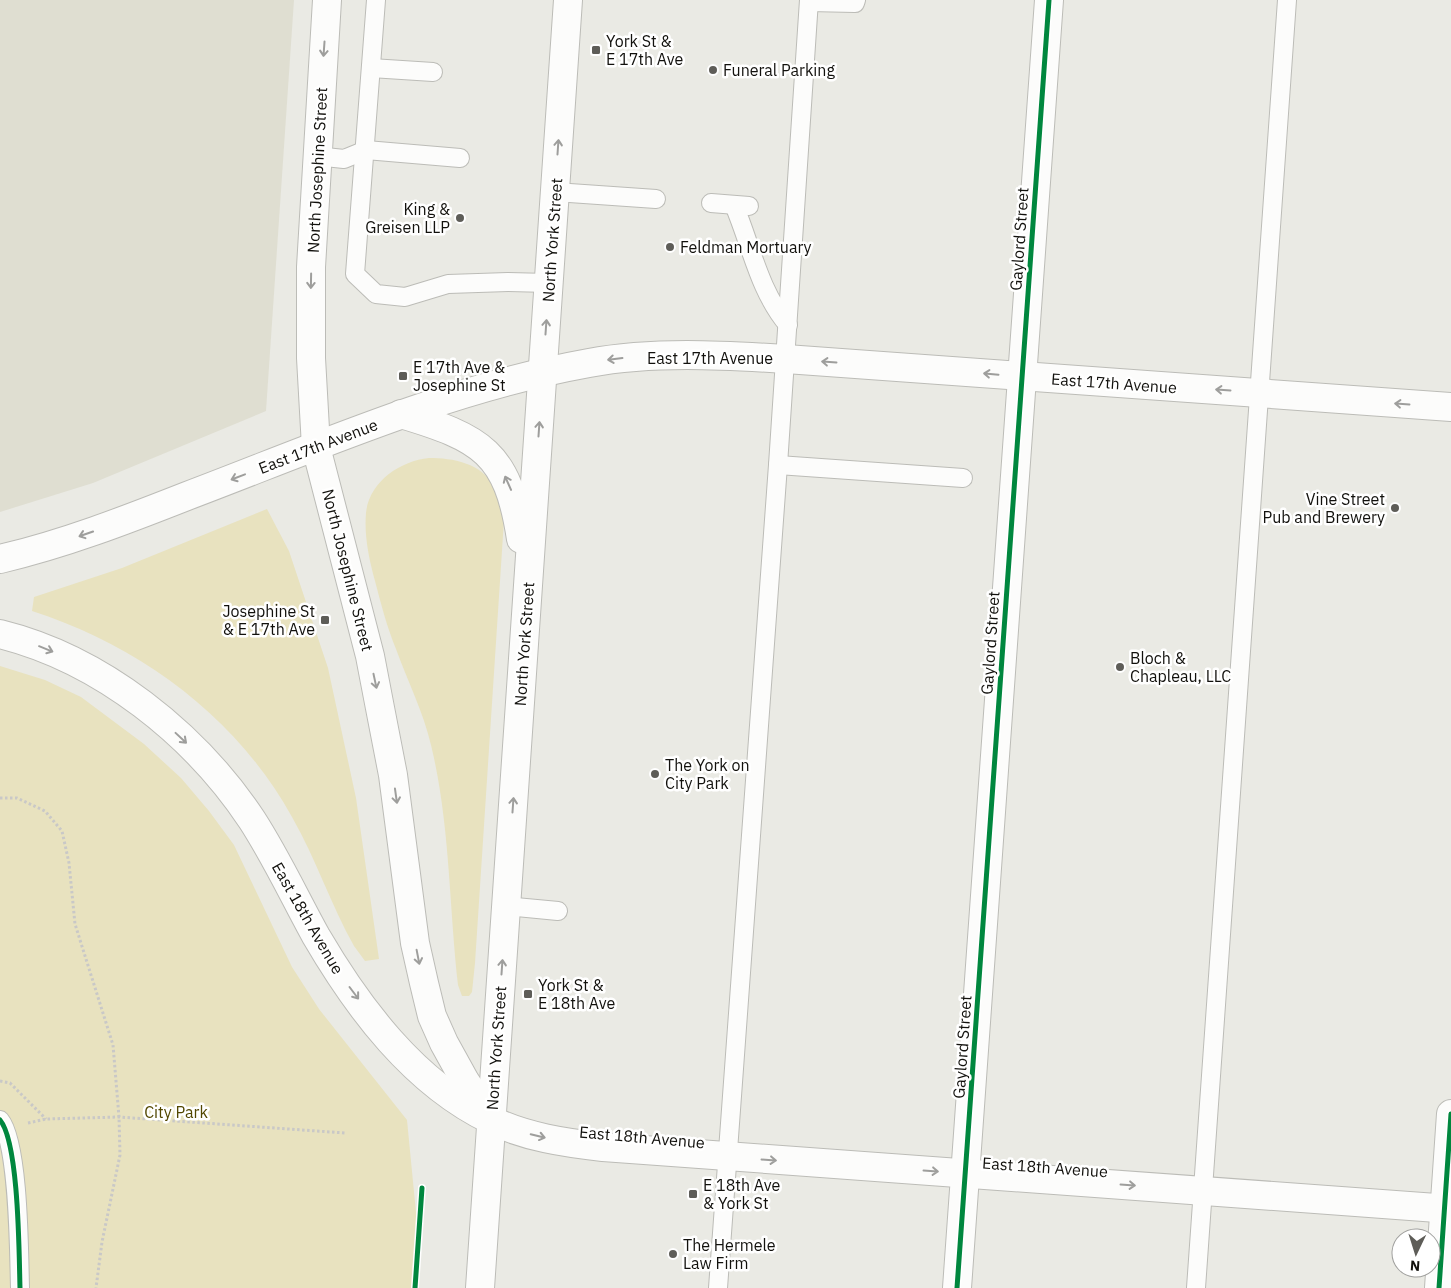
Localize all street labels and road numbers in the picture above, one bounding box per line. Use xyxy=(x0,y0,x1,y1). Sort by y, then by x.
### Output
street label: North Josephine Street xyxy=(303,86,331,254)
street label: North York Street xyxy=(538,177,566,303)
street label: Gaylord Street xyxy=(1005,187,1033,291)
street label: East 17th Avenue xyxy=(647,348,773,368)
street label: East 17th Avenue xyxy=(1050,369,1178,397)
street label: East 17th Avenue xyxy=(256,414,381,478)
street label: North Josephine Street xyxy=(318,487,378,653)
street label: North York Street xyxy=(510,581,538,707)
street label: Gaylord Street xyxy=(976,591,1004,695)
street label: East 18th Avenue xyxy=(268,858,348,978)
street label: North York Street xyxy=(482,985,510,1111)
street label: Gaylord Street xyxy=(948,995,976,1099)
street label: East 18th Avenue xyxy=(578,1122,706,1152)
street label: East 18th Avenue xyxy=(981,1153,1109,1181)

